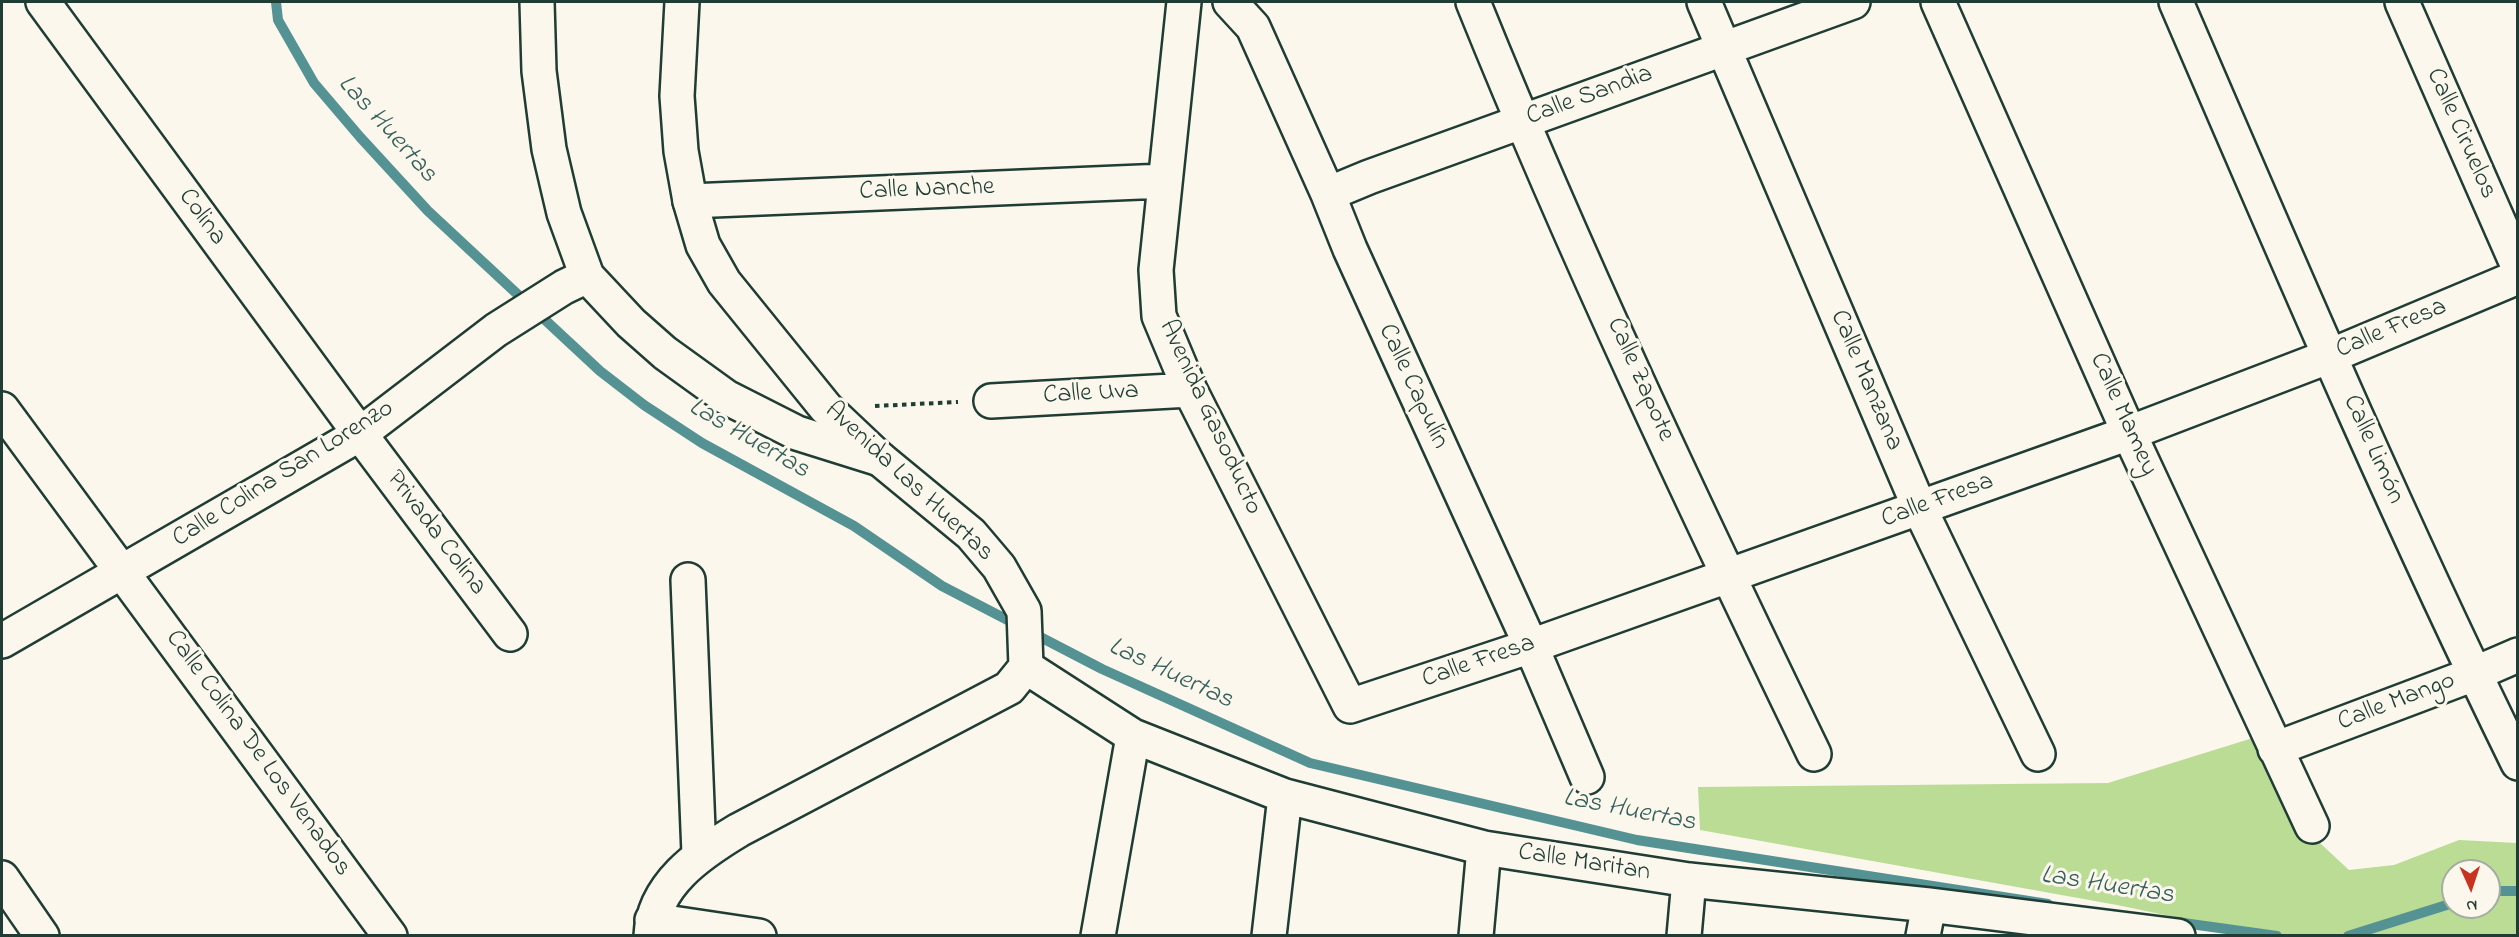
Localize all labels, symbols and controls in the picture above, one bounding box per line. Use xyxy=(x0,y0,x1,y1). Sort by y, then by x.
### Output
street label: Calle Sandia xyxy=(1523,60,1657,134)
street label: Calle Ciruelos xyxy=(2417,64,2503,204)
water label: Las Huertas xyxy=(329,69,443,191)
street label: Calle Nanche xyxy=(859,173,995,209)
street label: Colina xyxy=(170,183,232,253)
street label: Calle Fresa xyxy=(2332,293,2452,367)
street label: Calle Manzana xyxy=(1821,306,1909,456)
street label: Calle Zapote xyxy=(1598,313,1680,447)
street label: Avenida Gasoducto xyxy=(1150,316,1268,520)
street label: Calle Capulín xyxy=(1369,320,1455,454)
street label: Calle Mamey xyxy=(2081,349,2163,481)
street label: Calle Uva xyxy=(1042,377,1140,413)
street label: Calle Limón xyxy=(2334,391,2410,509)
water label: Las Huertas xyxy=(682,392,814,488)
street label: Calle Colina San Lorenzo xyxy=(168,394,400,556)
street label: Avenida Las Huertas xyxy=(817,397,999,569)
street label: Privada Colina xyxy=(378,465,492,603)
street label: Calle Fresa xyxy=(1878,467,1998,537)
street label: Calle Colina De Los Venados xyxy=(157,625,357,883)
street label: Calle Fresa xyxy=(1419,629,1539,697)
water label: Las Huertas xyxy=(1102,632,1238,718)
street label: Calle Mango xyxy=(2334,666,2460,740)
water label: Las Huertas xyxy=(1560,783,1698,841)
street label: Calle Maritan xyxy=(1516,838,1652,890)
north arrow xyxy=(2441,859,2501,919)
water label: Las Huertas xyxy=(2038,861,2176,913)
text: N xyxy=(2466,893,2478,917)

